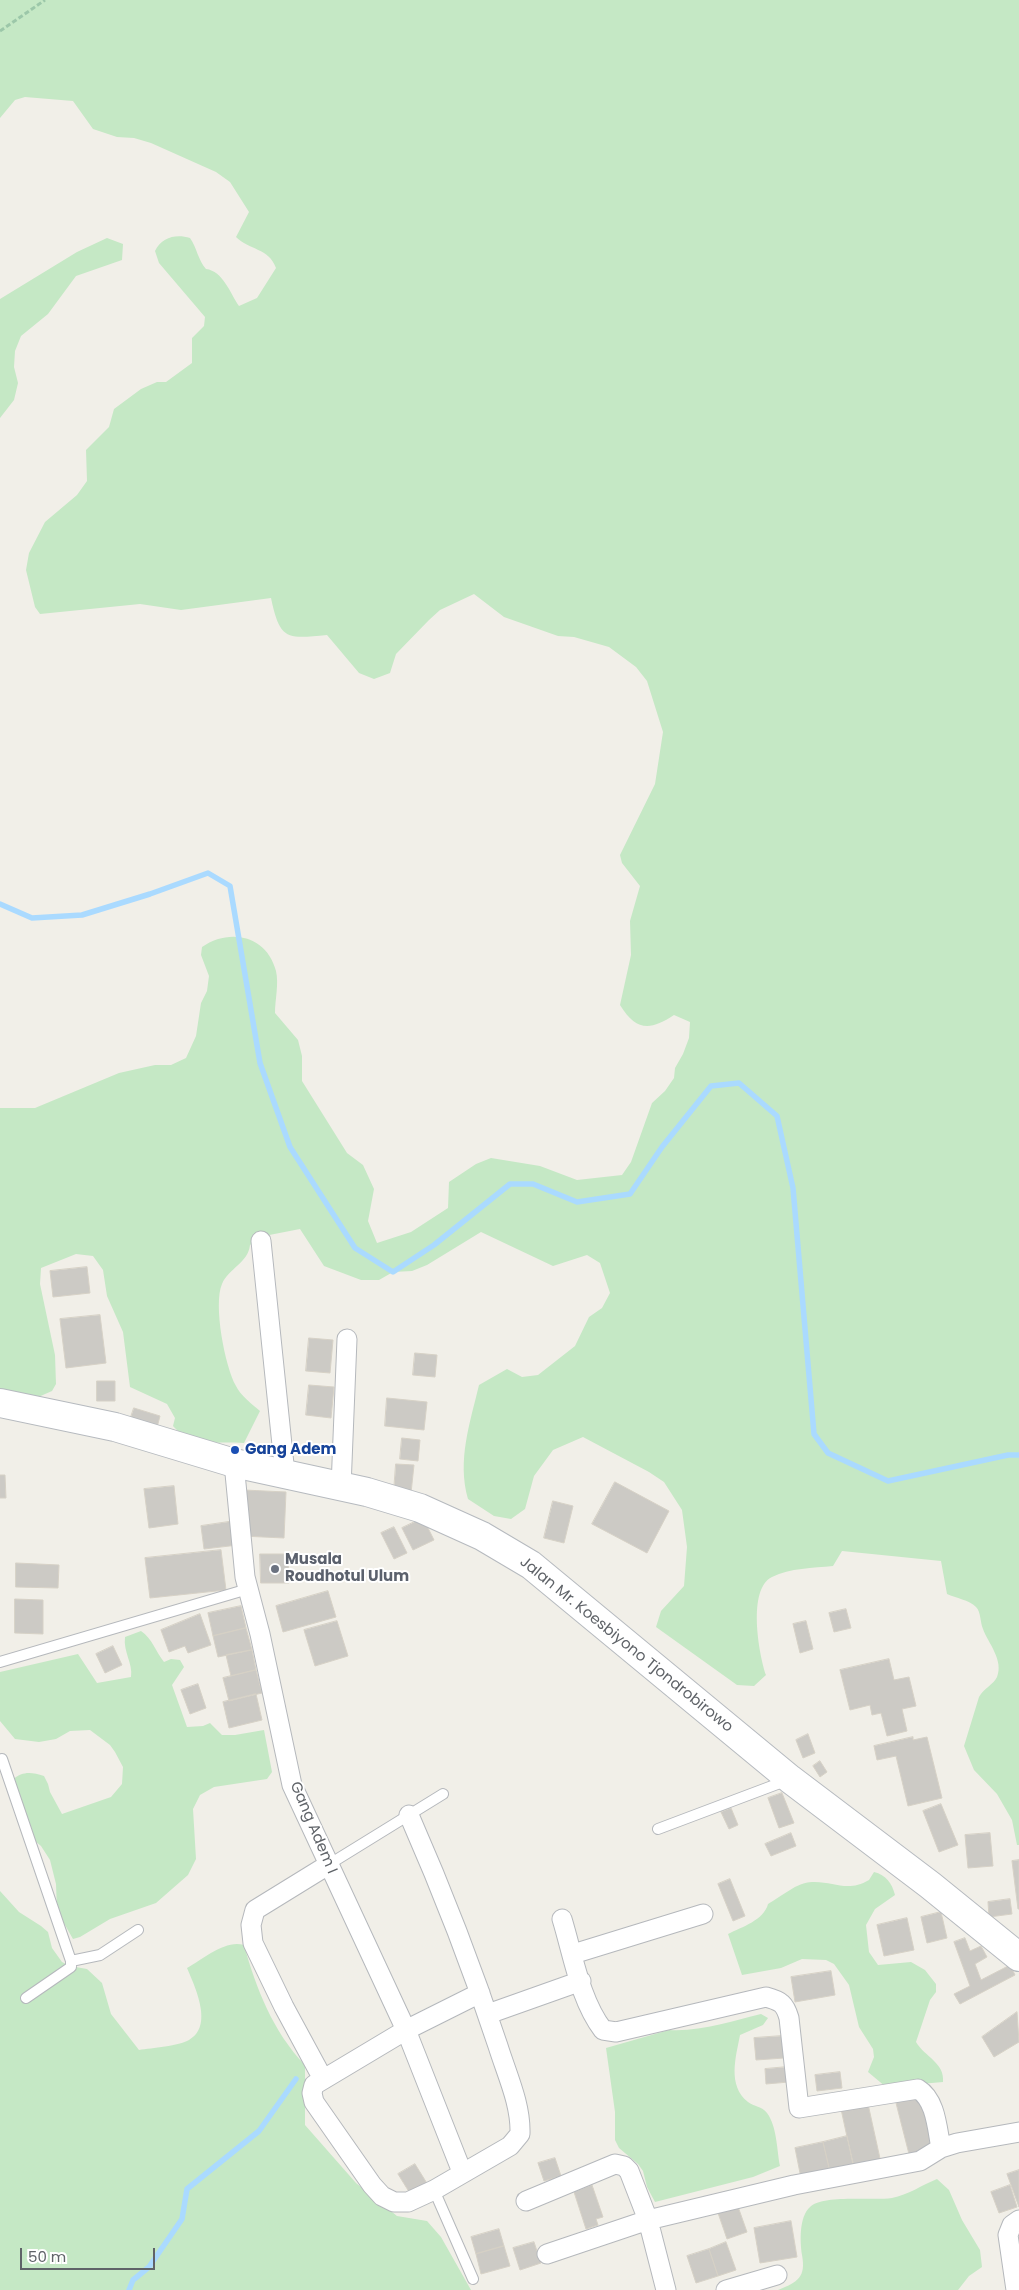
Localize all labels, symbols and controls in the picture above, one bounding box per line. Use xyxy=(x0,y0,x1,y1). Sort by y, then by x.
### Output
place label: Gang Adem xyxy=(245,1441,336,1459)
marker: Gang Adem xyxy=(229,1444,241,1456)
place label: Musala Roudhotul Ulum xyxy=(285,1551,409,1586)
street label: Jalan Mr. Koesbiyono Tjondrobirowo xyxy=(516,1553,736,1737)
marker: Musala Roudhotul Ulum xyxy=(269,1563,281,1575)
street label: Gang Adem I xyxy=(286,1779,340,1877)
scale bar xyxy=(22,2238,158,2270)
text: 50 m xyxy=(28,2246,66,2267)

